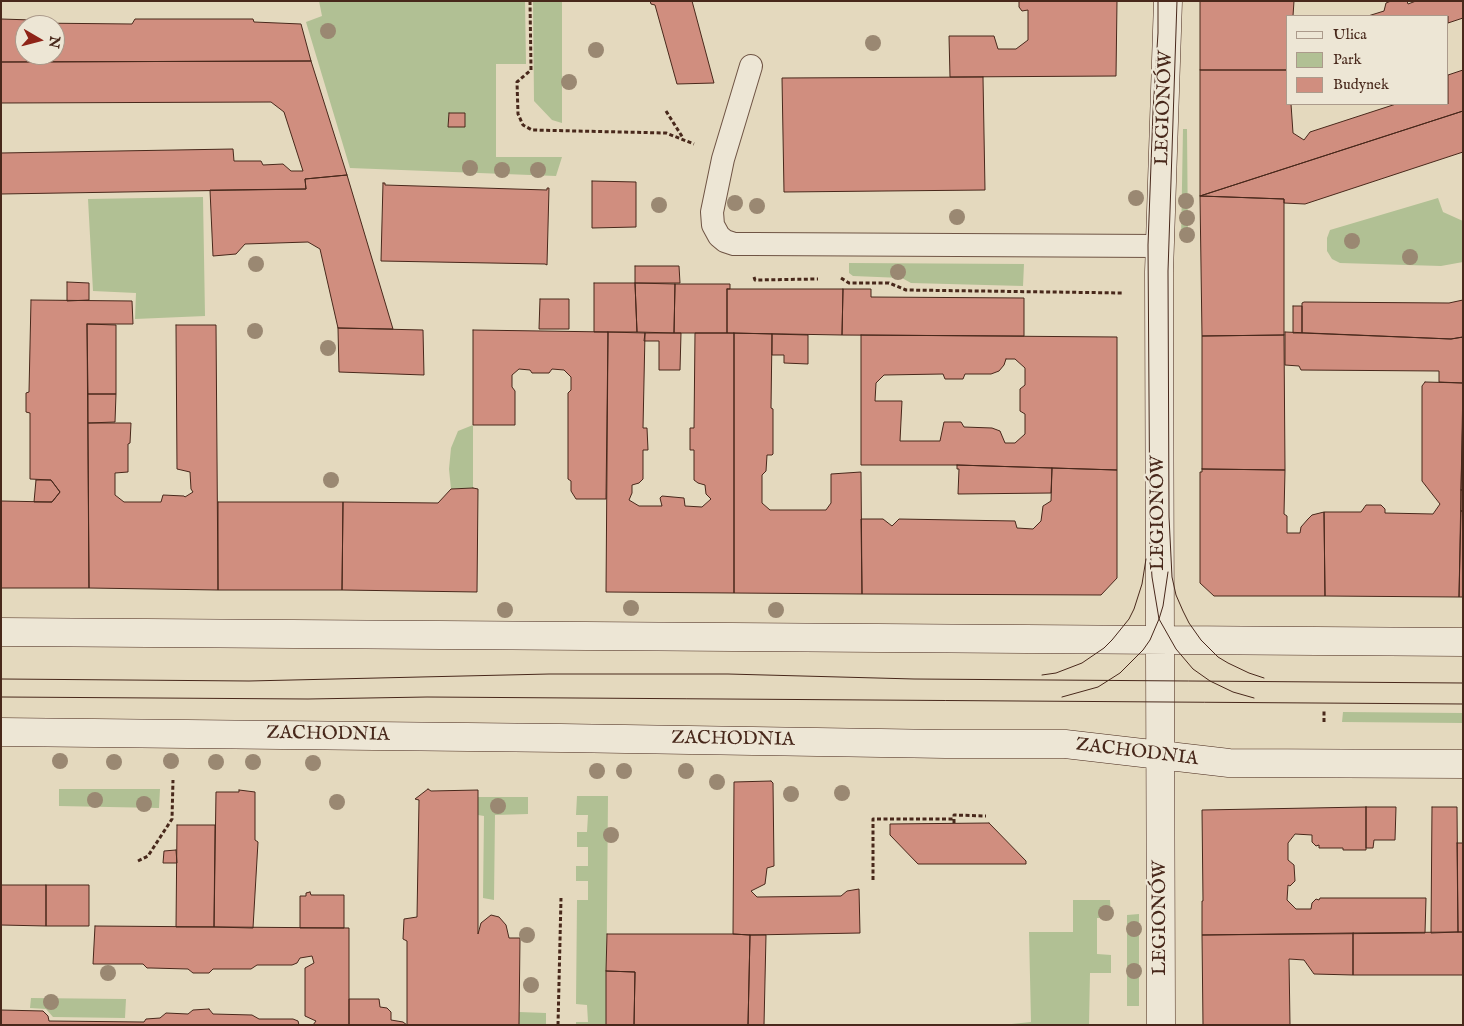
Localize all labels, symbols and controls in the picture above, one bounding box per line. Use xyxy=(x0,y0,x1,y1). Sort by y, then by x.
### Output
north arrow xyxy=(15,15,65,65)
legend xyxy=(1286,15,1449,105)
text: Ulica xyxy=(1333,25,1367,44)
text: N xyxy=(44,35,64,49)
street label: LEGIONÓW xyxy=(1152,50,1178,166)
text: Park xyxy=(1333,50,1362,69)
text: Budynek xyxy=(1333,75,1389,94)
street label: LEGIONÓW xyxy=(1148,455,1170,571)
street label: ZACHODNIA xyxy=(266,723,390,747)
street label: ZACHODNIA xyxy=(671,728,795,752)
street label: ZACHODNIA xyxy=(1074,734,1200,772)
street label: LEGIONÓW xyxy=(1150,860,1172,976)

